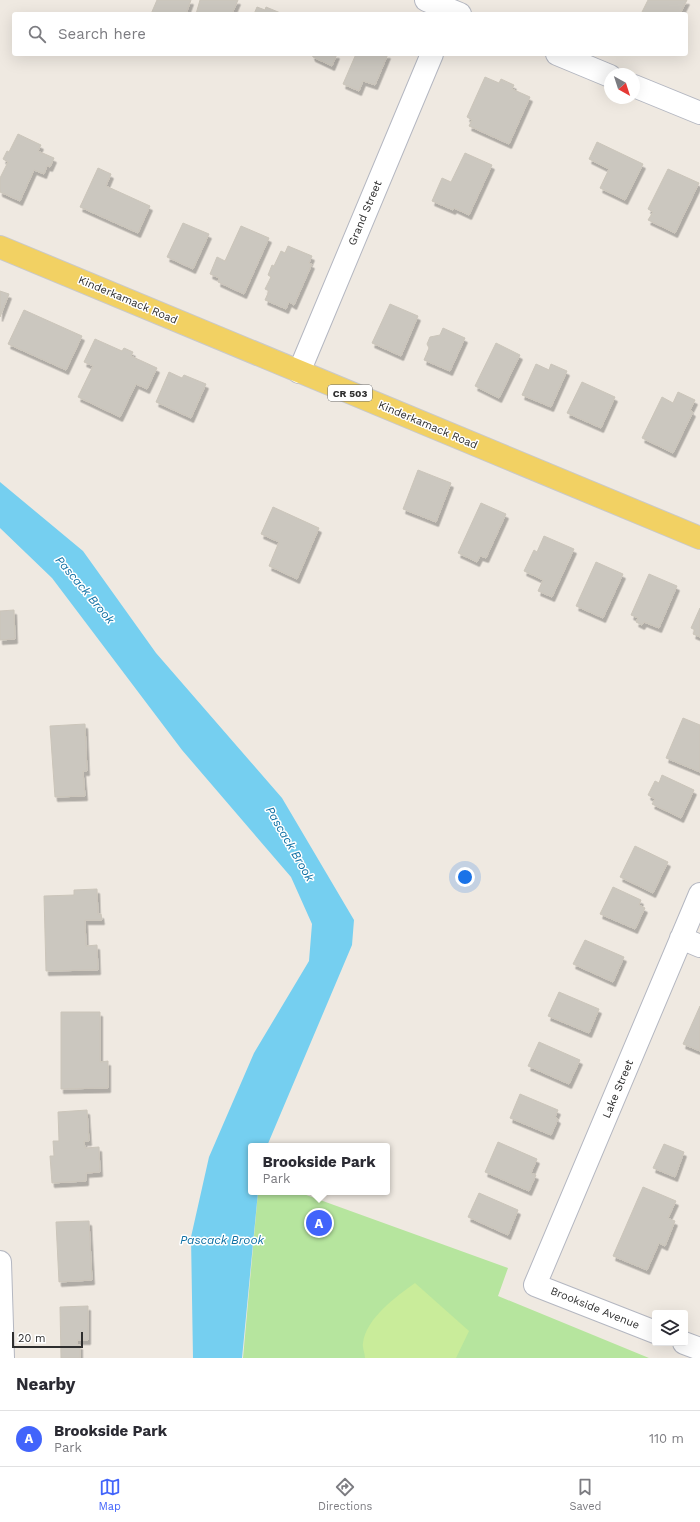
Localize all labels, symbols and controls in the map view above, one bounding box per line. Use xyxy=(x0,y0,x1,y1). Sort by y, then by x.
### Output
search box xyxy=(12,12,688,56)
icon: search xyxy=(26,23,48,45)
text: Search here xyxy=(58,25,146,43)
north arrow xyxy=(604,68,640,104)
street label: Grand Street xyxy=(346,178,385,247)
street label: Kinderkamack Road xyxy=(76,273,180,327)
road number: CR 503 xyxy=(328,385,372,401)
street label: Kinderkamack Road xyxy=(376,398,480,452)
water label: Pascack Brook xyxy=(53,553,118,627)
water label: Pascack Brook xyxy=(263,804,317,884)
your location xyxy=(455,867,475,887)
street label: Lake Street xyxy=(600,1058,636,1120)
popup xyxy=(248,1143,390,1195)
text: Brookside Park xyxy=(262,1153,376,1171)
text: Park xyxy=(262,1171,290,1186)
pin: A xyxy=(306,1208,332,1238)
water label: Pascack Brook xyxy=(180,1233,265,1247)
street label: Brookside Avenue xyxy=(549,1284,641,1332)
map controls xyxy=(652,1310,688,1346)
button: layers xyxy=(652,1310,688,1346)
scale bar xyxy=(12,1330,83,1349)
text: 20 m xyxy=(18,1332,46,1345)
text: Nearby xyxy=(16,1374,75,1394)
text: Brookside Park xyxy=(54,1422,167,1440)
text: A xyxy=(25,1431,33,1446)
text: 110 m xyxy=(649,1431,684,1446)
text: Park xyxy=(54,1440,82,1455)
tab: Map xyxy=(99,1476,121,1513)
tab: Directions xyxy=(318,1476,372,1513)
tab: Saved xyxy=(569,1476,601,1513)

